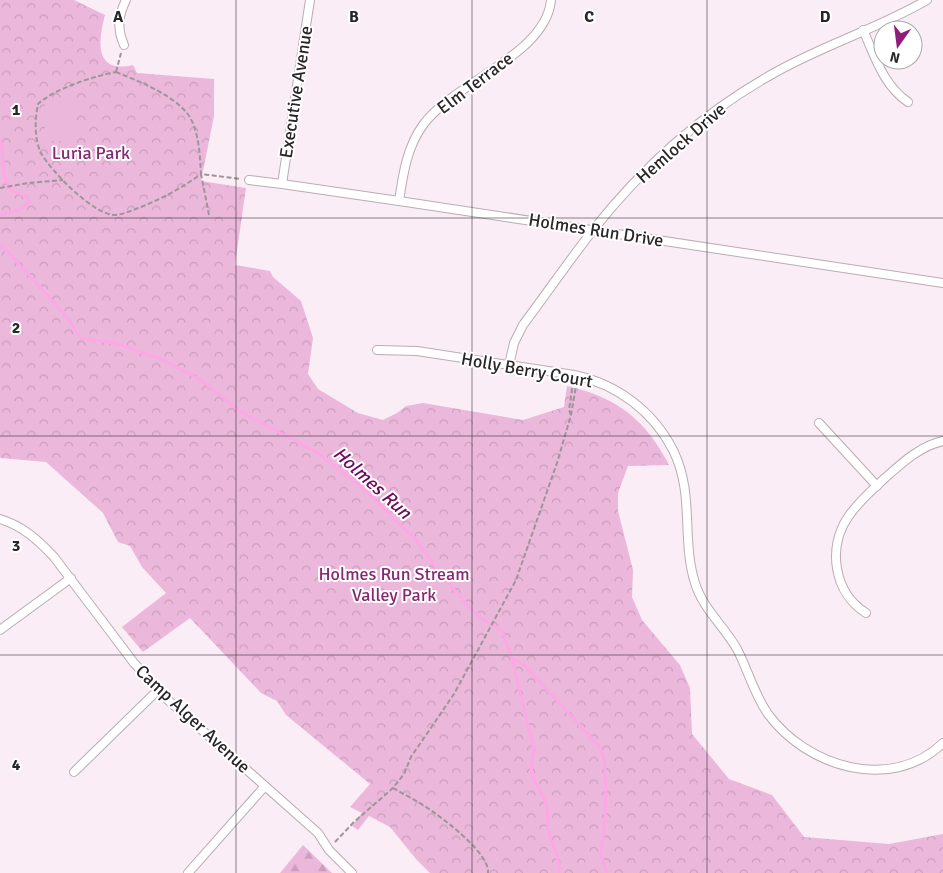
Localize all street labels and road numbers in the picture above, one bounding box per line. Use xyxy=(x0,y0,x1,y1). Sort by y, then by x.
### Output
street label: Executive Avenue xyxy=(275,24,317,160)
street label: Elm Terrace xyxy=(433,47,517,119)
street label: Hemlock Drive xyxy=(632,98,730,188)
street label: Holmes Run Drive xyxy=(527,208,665,252)
street label: Holly Berry Court xyxy=(459,348,595,392)
street label: Camp Alger Avenue xyxy=(131,660,255,778)

